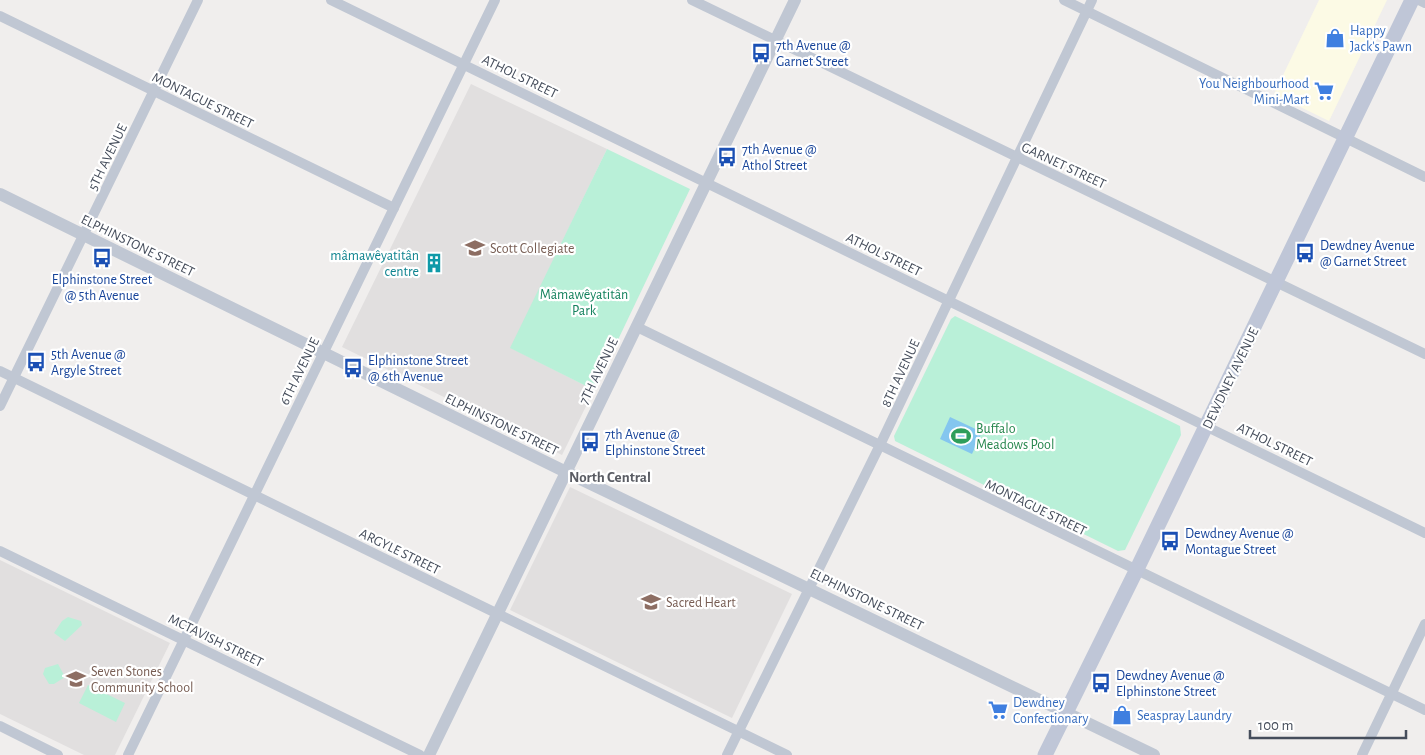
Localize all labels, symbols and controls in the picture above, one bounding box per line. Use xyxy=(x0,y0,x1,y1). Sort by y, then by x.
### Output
place label: Happy Jack's Pawn xyxy=(1350,24,1412,54)
shop icon: Happy Jack's Pawn xyxy=(1324,27,1346,49)
place label: 7th Avenue @ Garnet Street xyxy=(776,39,851,69)
bus stop icon: 7th Avenue @ Garnet Street xyxy=(750,42,772,64)
street label: ATHOL STREET xyxy=(480,53,560,101)
street label: MONTAGUE STREET xyxy=(150,70,256,132)
place label: You Neighbourhood Mini-Mart xyxy=(1199,77,1310,107)
supermarket icon: You Neighbourhood Mini-Mart xyxy=(1313,80,1335,102)
street label: 5TH AVENUE xyxy=(86,122,130,193)
street label: GARNET STREET xyxy=(1019,140,1108,192)
place label: 7th Avenue @ Athol Street xyxy=(742,143,817,173)
bus stop icon: 7th Avenue @ Athol Street xyxy=(716,146,738,168)
street label: ELPHINSTONE STREET xyxy=(79,212,197,279)
street label: ATHOL STREET xyxy=(844,231,924,279)
school or university icon: Scott Collegiate xyxy=(464,237,486,259)
place label: Dewdney Avenue @ Garnet Street xyxy=(1320,239,1415,269)
place label: Scott Collegiate xyxy=(490,242,574,256)
bus stop icon: Dewdney Avenue @ Garnet Street xyxy=(1294,242,1316,264)
bus stop icon: Elphinstone Street @ 5th Avenue xyxy=(91,247,113,269)
place label: mâmawêyatitân centre xyxy=(330,249,419,279)
building icon: mâmawêyatitân centre xyxy=(423,252,445,274)
place label: Elphinstone Street @ 5th Avenue xyxy=(52,273,153,303)
park label: Mâmawêyatitân Park xyxy=(540,288,628,318)
street label: DEWDNEY AVENUE xyxy=(1200,325,1262,431)
street label: 6TH AVENUE xyxy=(278,335,322,407)
street label: 7TH AVENUE xyxy=(577,336,621,407)
street label: 8TH AVENUE xyxy=(879,337,923,409)
place label: 5th Avenue @ Argyle Street xyxy=(51,348,126,378)
bus stop icon: 5th Avenue @ Argyle Street xyxy=(25,351,47,373)
place label: Elphinstone Street @ 6th Avenue xyxy=(368,354,469,384)
bus stop icon: Elphinstone Street @ 6th Avenue xyxy=(342,357,364,379)
street label: ELPHINSTONE STREET xyxy=(443,391,561,458)
street label: ATHOL STREET xyxy=(1235,421,1315,469)
place label: Buffalo Meadows Pool xyxy=(976,422,1054,452)
sports icon: Buffalo Meadows Pool xyxy=(950,425,972,447)
place label: 7th Avenue @ Elphinstone Street xyxy=(605,428,706,458)
bus stop icon: 7th Avenue @ Elphinstone Street xyxy=(579,431,601,453)
district label: North Central xyxy=(569,470,651,485)
street label: MONTAGUE STREET xyxy=(983,477,1089,539)
street label: ARGYLE STREET xyxy=(357,526,442,577)
place label: Dewdney Avenue @ Montague Street xyxy=(1185,527,1294,557)
bus stop icon: Dewdney Avenue @ Montague Street xyxy=(1159,530,1181,552)
street label: ELPHINSTONE STREET xyxy=(808,566,926,633)
school or university icon: Sacred Heart xyxy=(640,591,662,613)
place label: Sacred Heart xyxy=(666,596,736,610)
street label: MCTAVISH STREET xyxy=(166,612,265,670)
place label: Seven Stones Community School xyxy=(91,665,194,695)
school or university icon: Seven Stones Community School xyxy=(65,668,87,690)
place label: Dewdney Avenue @ Elphinstone Street xyxy=(1116,669,1225,699)
bus stop icon: Dewdney Avenue @ Elphinstone Street xyxy=(1090,672,1112,694)
place label: Dewdney Confectionary xyxy=(1013,696,1088,726)
supermarket icon: Dewdney Confectionary xyxy=(987,699,1009,721)
shop icon: Seaspray Laundry xyxy=(1111,704,1133,726)
scale bar xyxy=(1250,708,1406,740)
place label: Seaspray Laundry xyxy=(1137,709,1232,723)
text: 100 m xyxy=(1258,718,1293,733)

